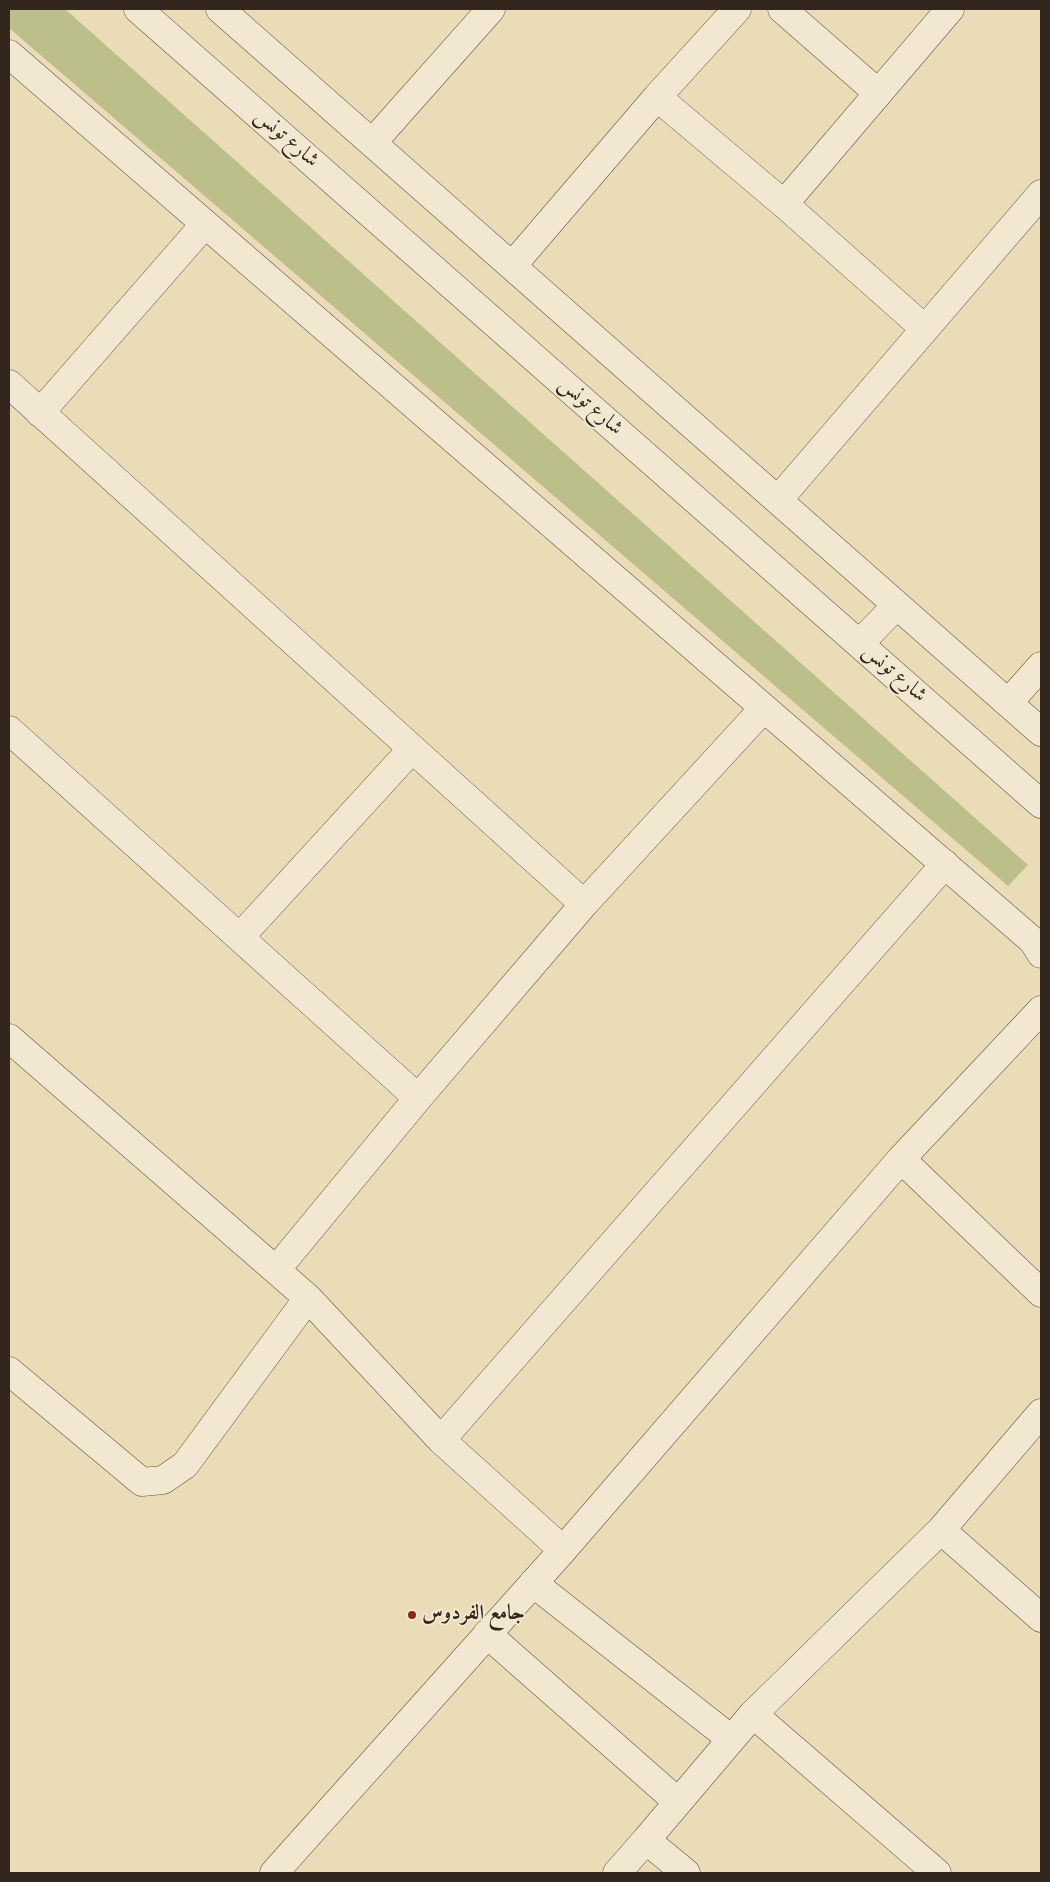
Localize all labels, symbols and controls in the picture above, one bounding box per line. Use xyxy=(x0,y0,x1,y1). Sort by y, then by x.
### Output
street label: شارع تونس xyxy=(249,104,323,174)
street label: شارع تونس xyxy=(553,372,627,442)
street label: شارع تونس xyxy=(857,639,931,709)
place label: جامع الفردوس xyxy=(422,1602,525,1628)
marker: جامع الفردوس xyxy=(406,1609,418,1621)

